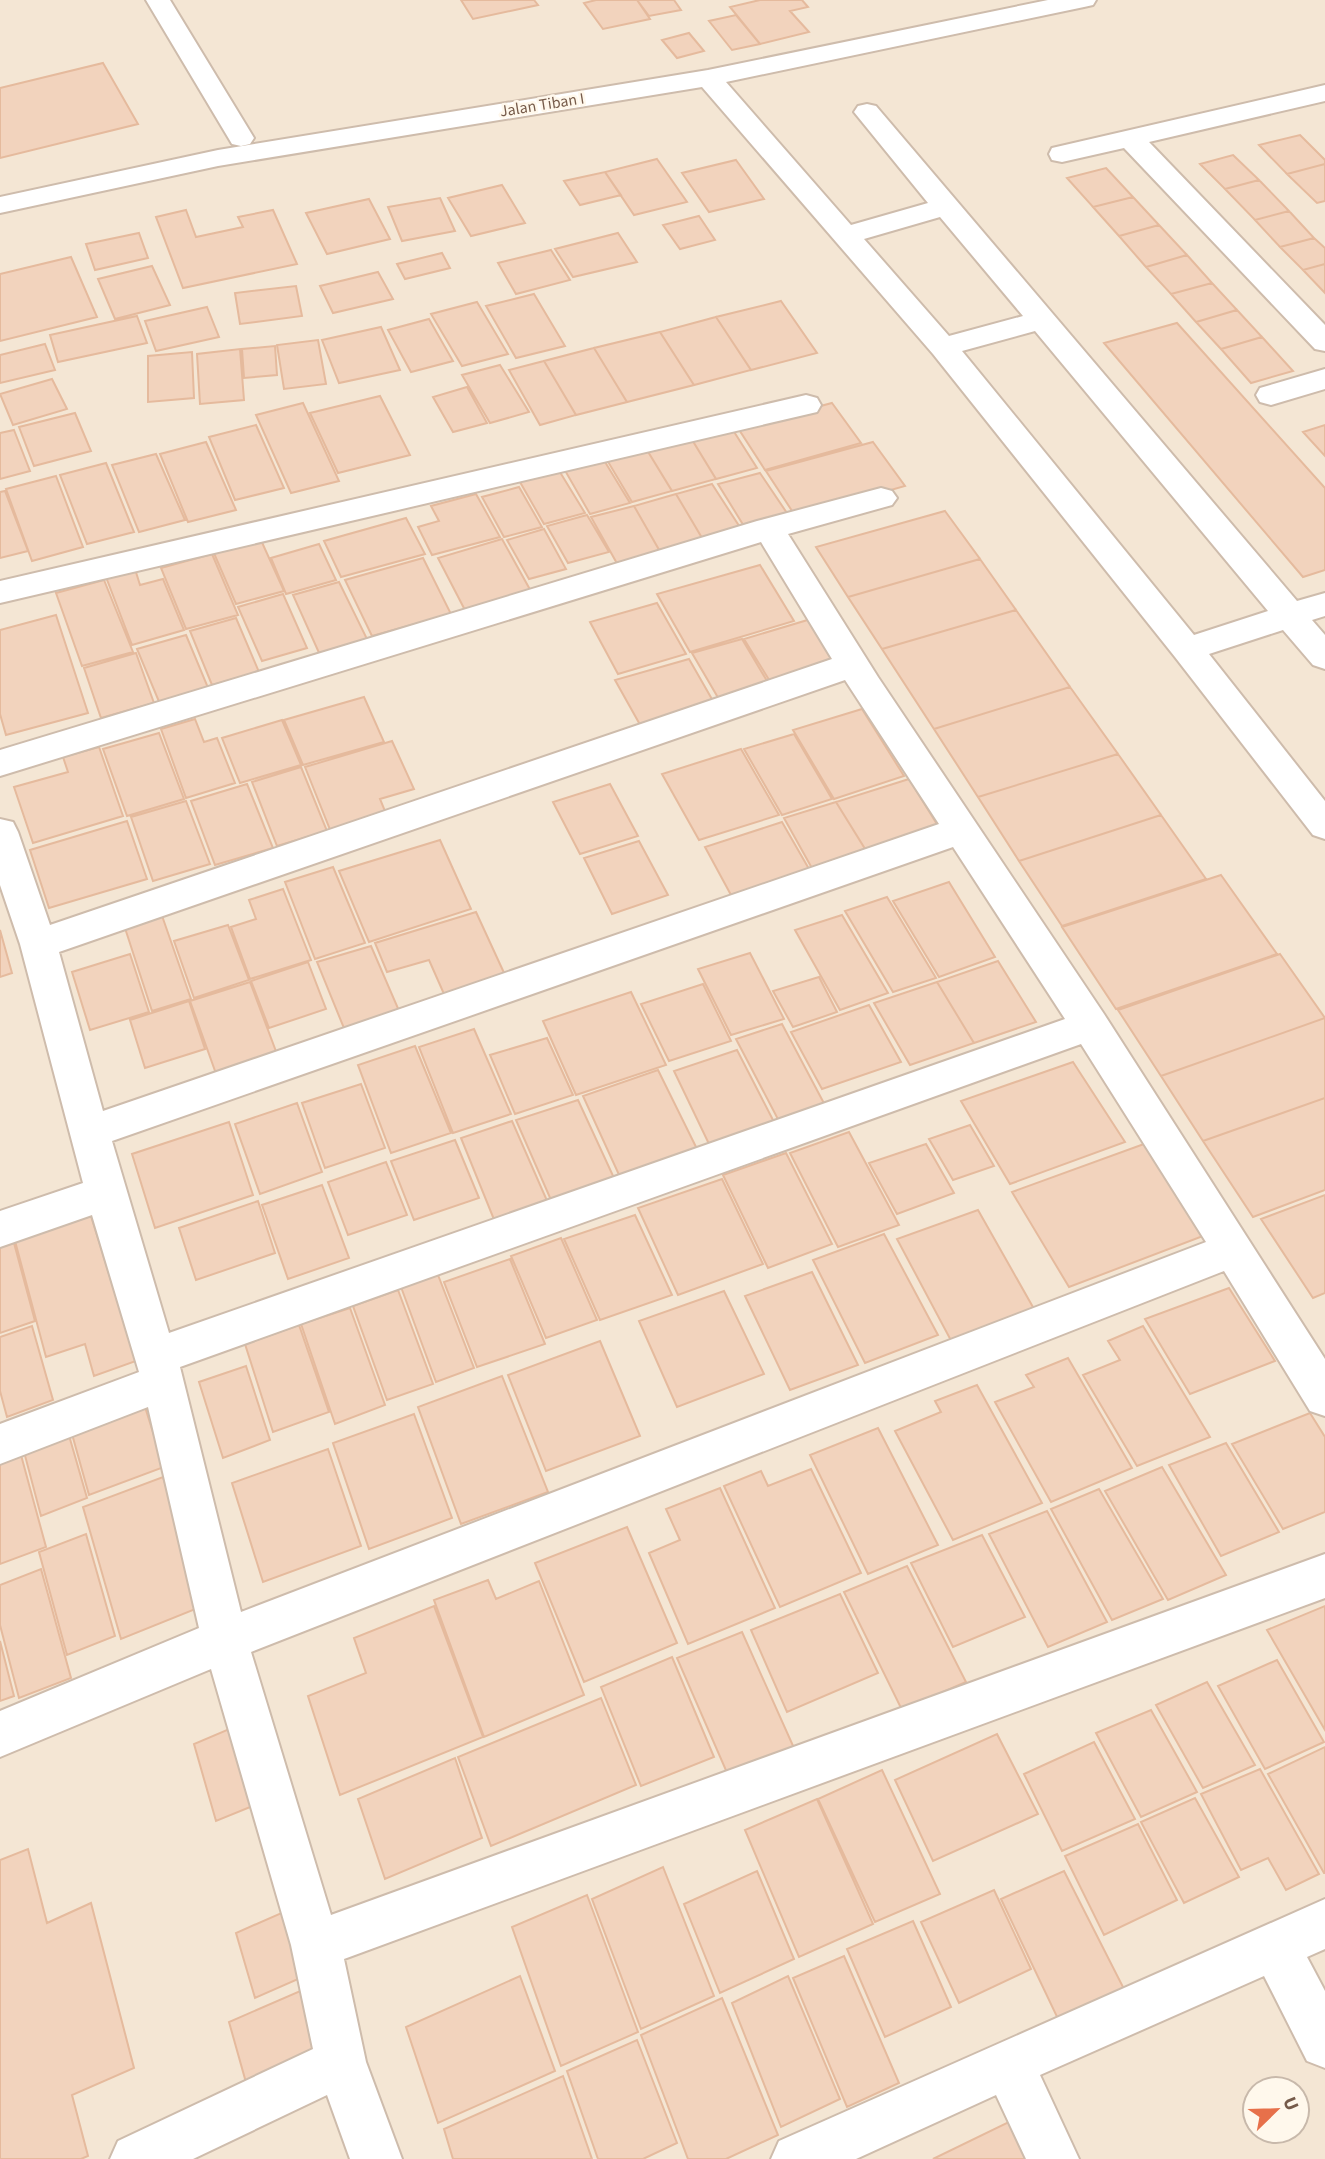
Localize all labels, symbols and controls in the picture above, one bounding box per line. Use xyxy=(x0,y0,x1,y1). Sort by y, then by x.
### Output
street label: Jalan Tiban I xyxy=(498,87,586,123)
north arrow xyxy=(1241,2075,1311,2145)
text: U xyxy=(1275,2093,1305,2115)

